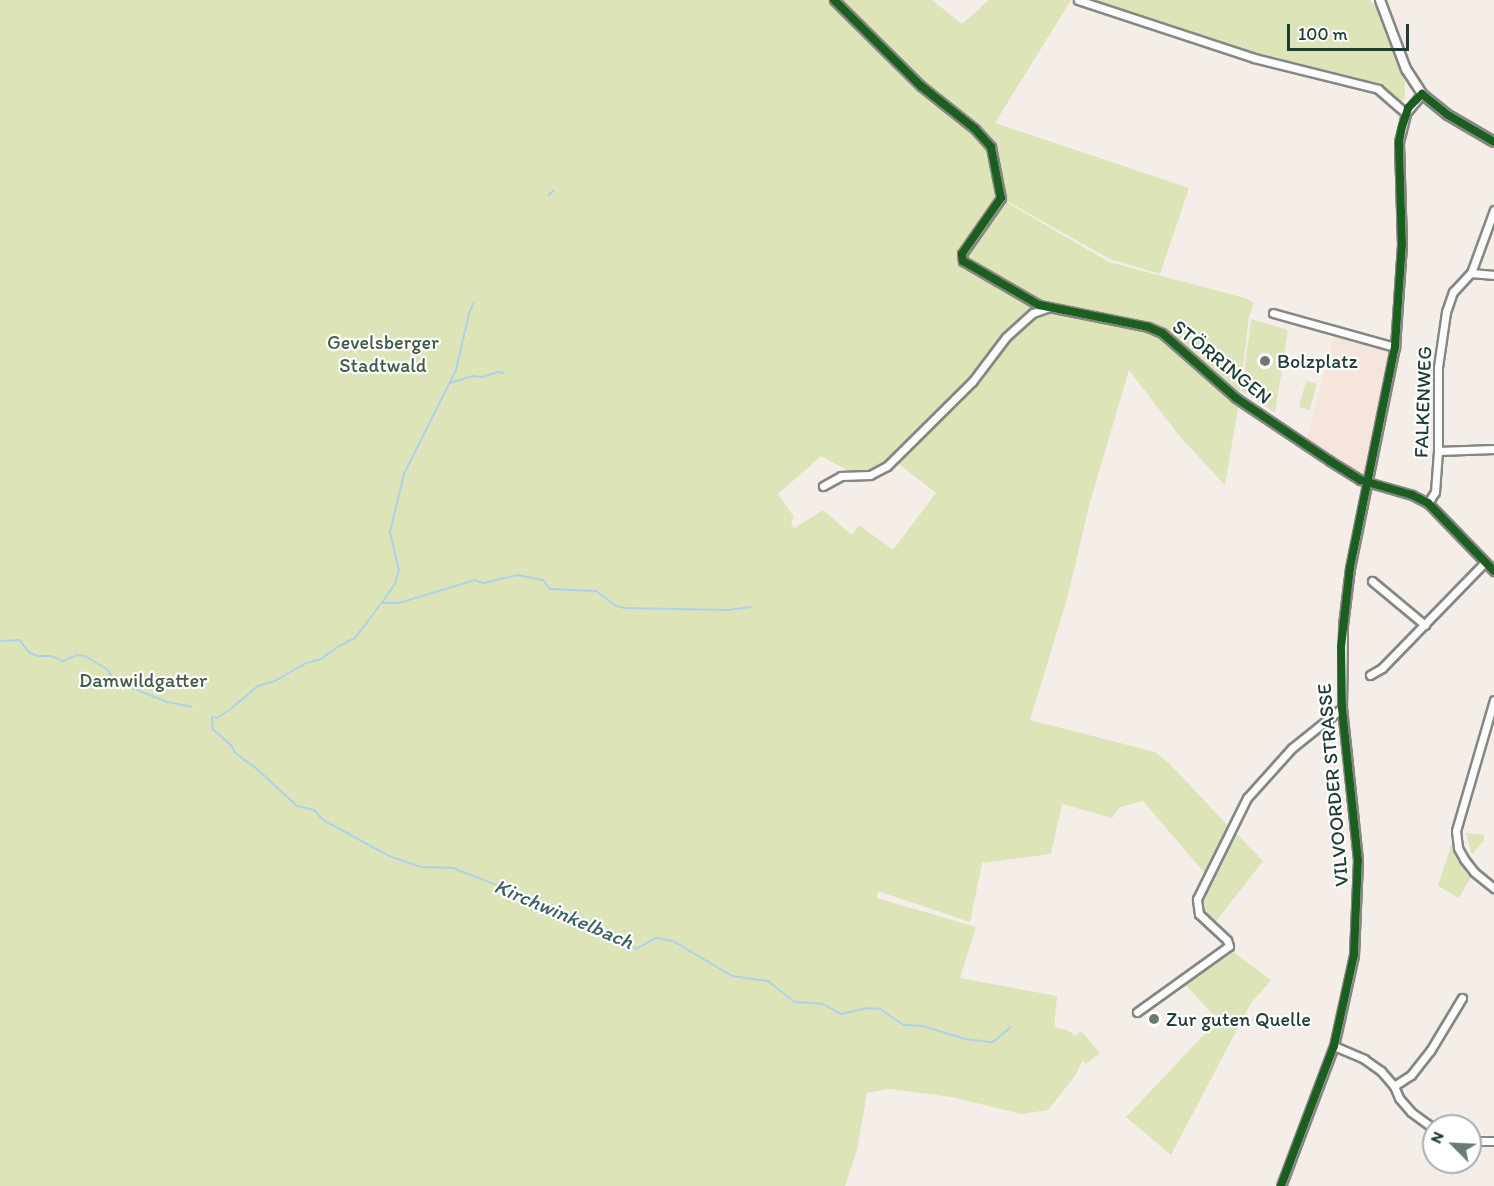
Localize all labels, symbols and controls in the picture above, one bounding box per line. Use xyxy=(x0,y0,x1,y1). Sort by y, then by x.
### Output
scale bar xyxy=(1290,12,1412,50)
text: 100 m xyxy=(1298,23,1348,45)
street label: STÖRRINGEN xyxy=(1168,315,1276,409)
park label: Gevelsberger Stadtwald xyxy=(327,330,439,377)
street label: FALKENWEG xyxy=(1409,346,1437,458)
place label: Bolzplatz xyxy=(1277,349,1358,373)
marker: Bolzplatz xyxy=(1258,354,1272,368)
park label: Damwildgatter xyxy=(79,668,207,692)
street label: VILVOORDER STRASSE xyxy=(1312,682,1354,888)
water label: Kirchwinkelbach xyxy=(491,873,637,955)
place label: Zur guten Quelle xyxy=(1166,1007,1311,1031)
marker: Zur guten Quelle xyxy=(1147,1012,1161,1026)
north arrow xyxy=(1422,1114,1482,1174)
text: N xyxy=(1426,1128,1448,1146)

